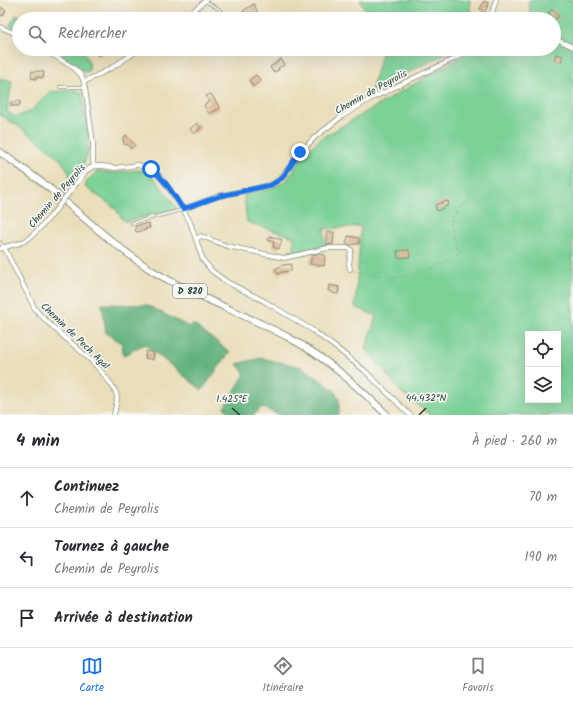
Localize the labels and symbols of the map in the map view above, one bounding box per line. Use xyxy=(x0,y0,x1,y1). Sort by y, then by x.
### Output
street label: Chemin de Peyrolis xyxy=(332,65,411,119)
route end xyxy=(291,143,309,161)
street label: Chemin de Peyrolis xyxy=(25,160,90,232)
route start xyxy=(142,160,160,178)
road number: D 820 xyxy=(173,284,207,298)
street label: Chemin de Pech Agal xyxy=(37,299,114,374)
text: 44.432°N xyxy=(406,390,447,406)
text: 1.425°E xyxy=(216,391,249,407)

